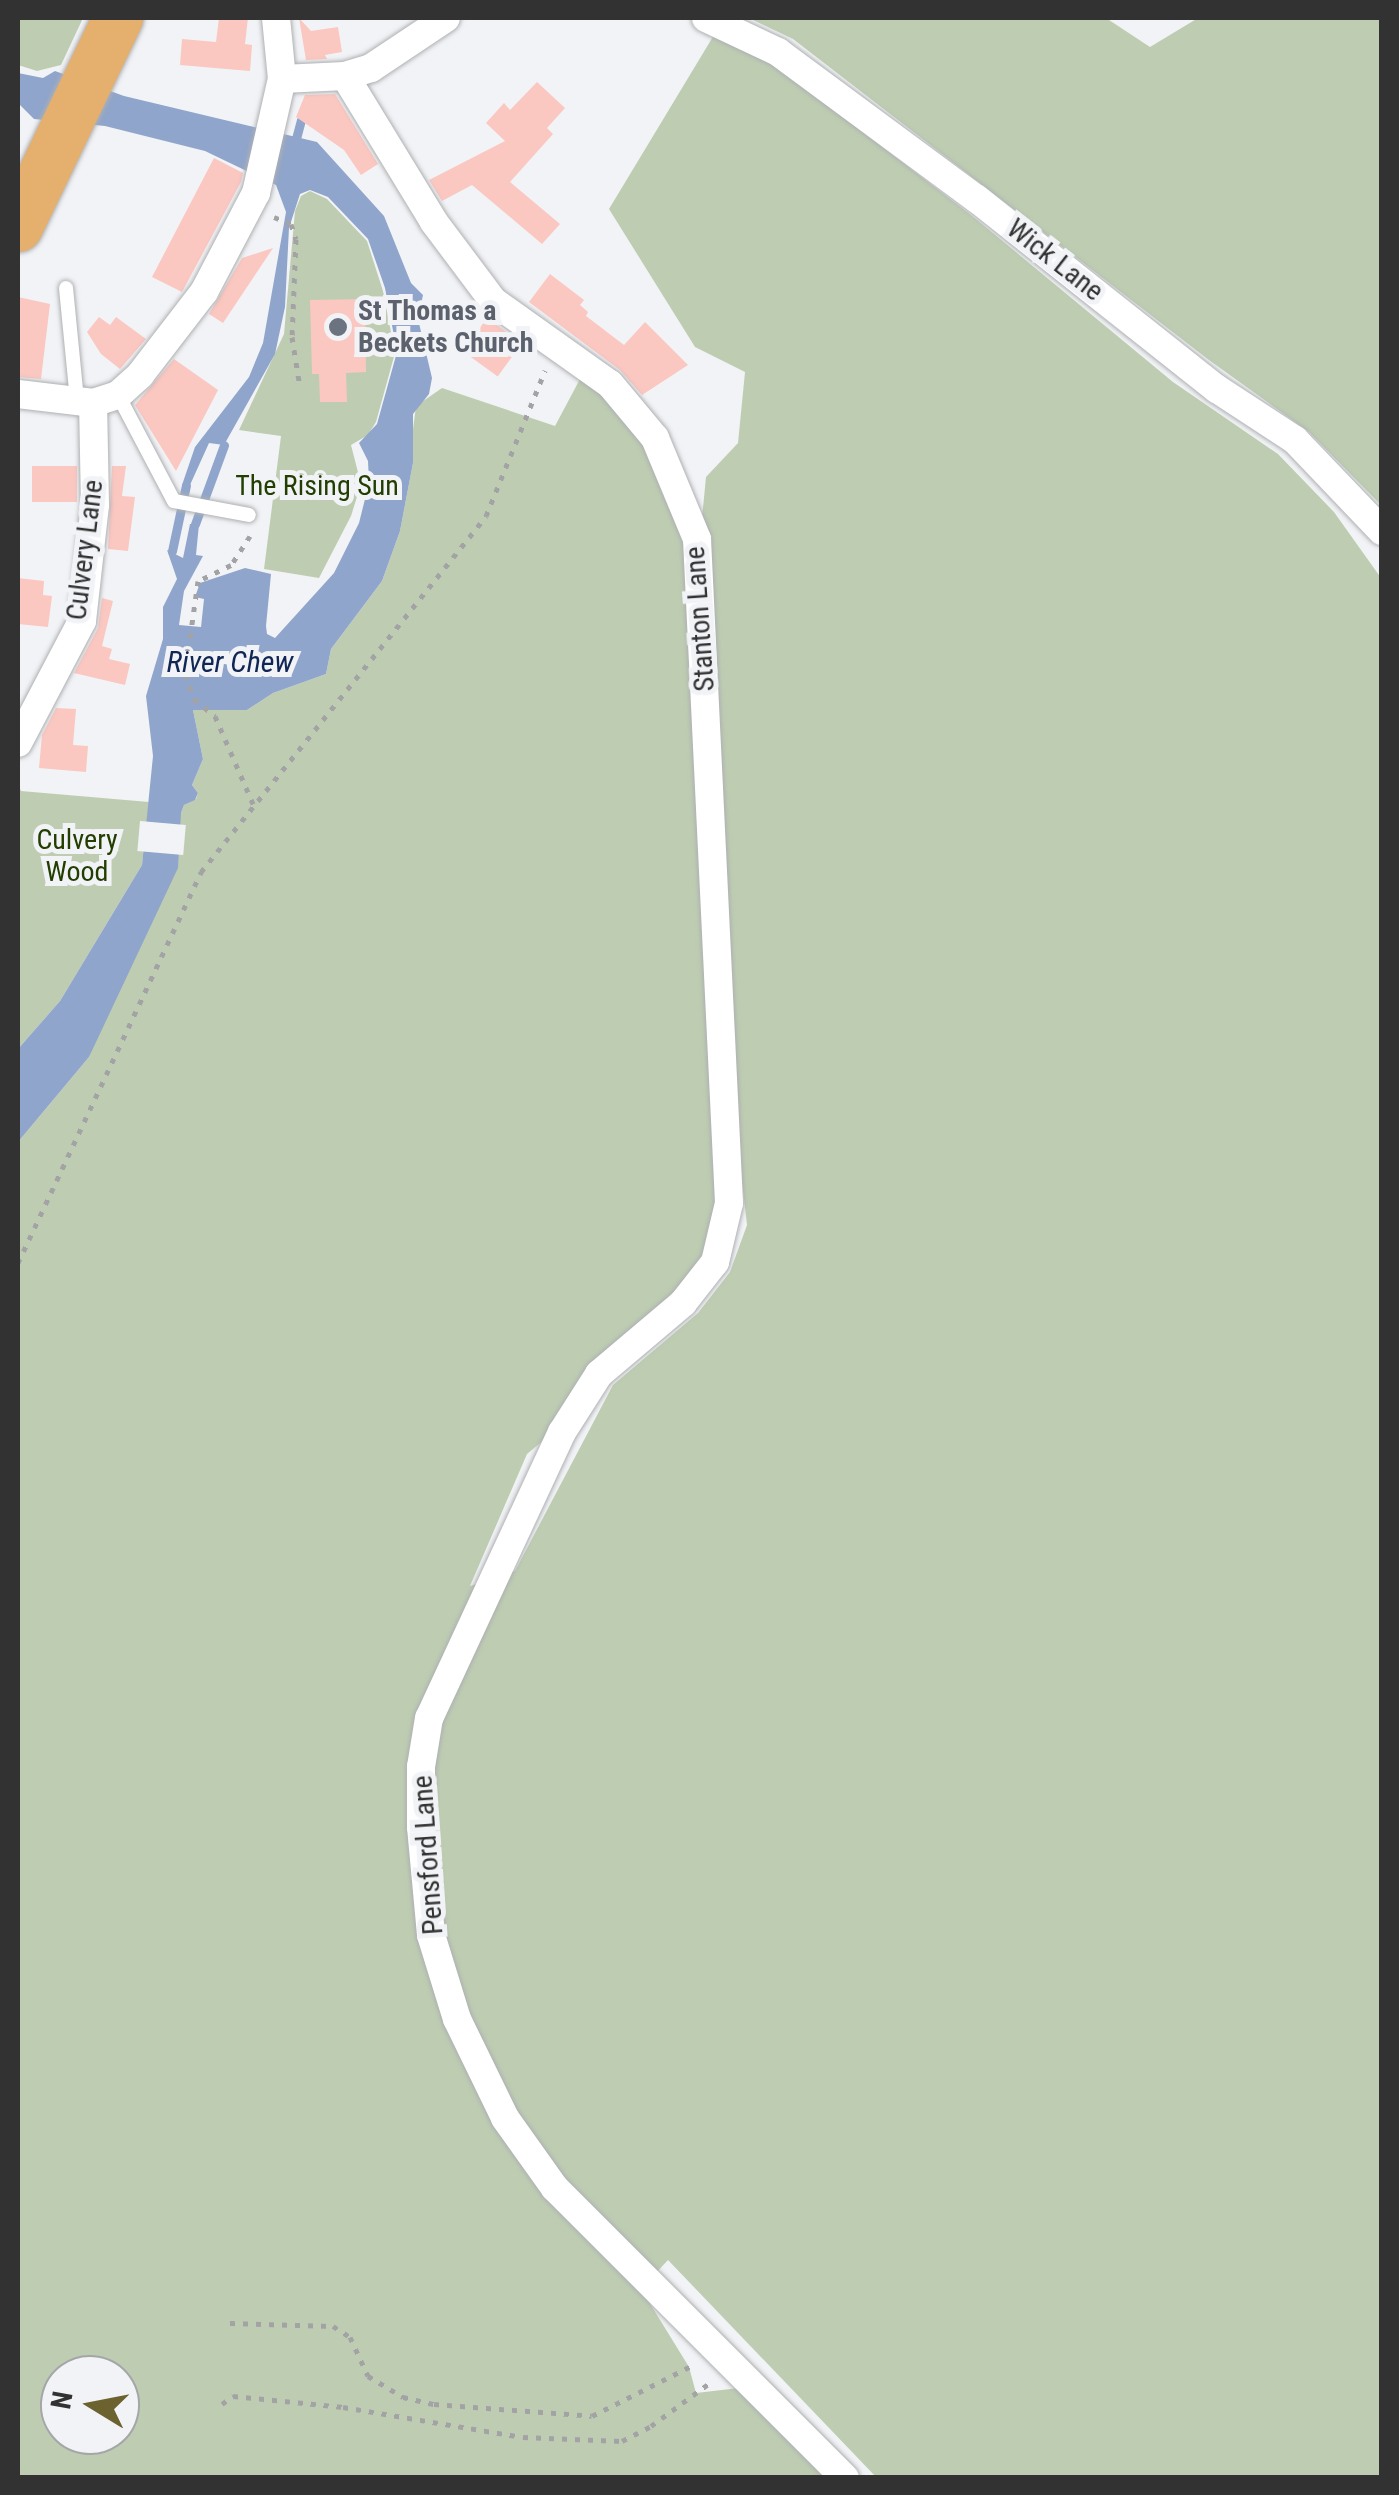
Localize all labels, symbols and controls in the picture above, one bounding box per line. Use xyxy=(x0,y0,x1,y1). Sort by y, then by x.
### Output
street label: Wick Lane xyxy=(1000,212,1110,308)
place label: St Thomas a Beckets Church xyxy=(358,294,533,360)
marker: St Thomas a Beckets Church xyxy=(327,316,349,338)
park label: The Rising Sun xyxy=(235,469,399,503)
street label: Culvery Lane xyxy=(60,478,110,622)
street label: Stanton Lane xyxy=(678,545,722,693)
water label: River Chew xyxy=(167,644,293,680)
park label: Culvery Wood xyxy=(36,823,118,889)
street label: Pensford Lane xyxy=(406,1774,450,1936)
north arrow xyxy=(40,2355,140,2455)
text: N xyxy=(44,2389,80,2411)

